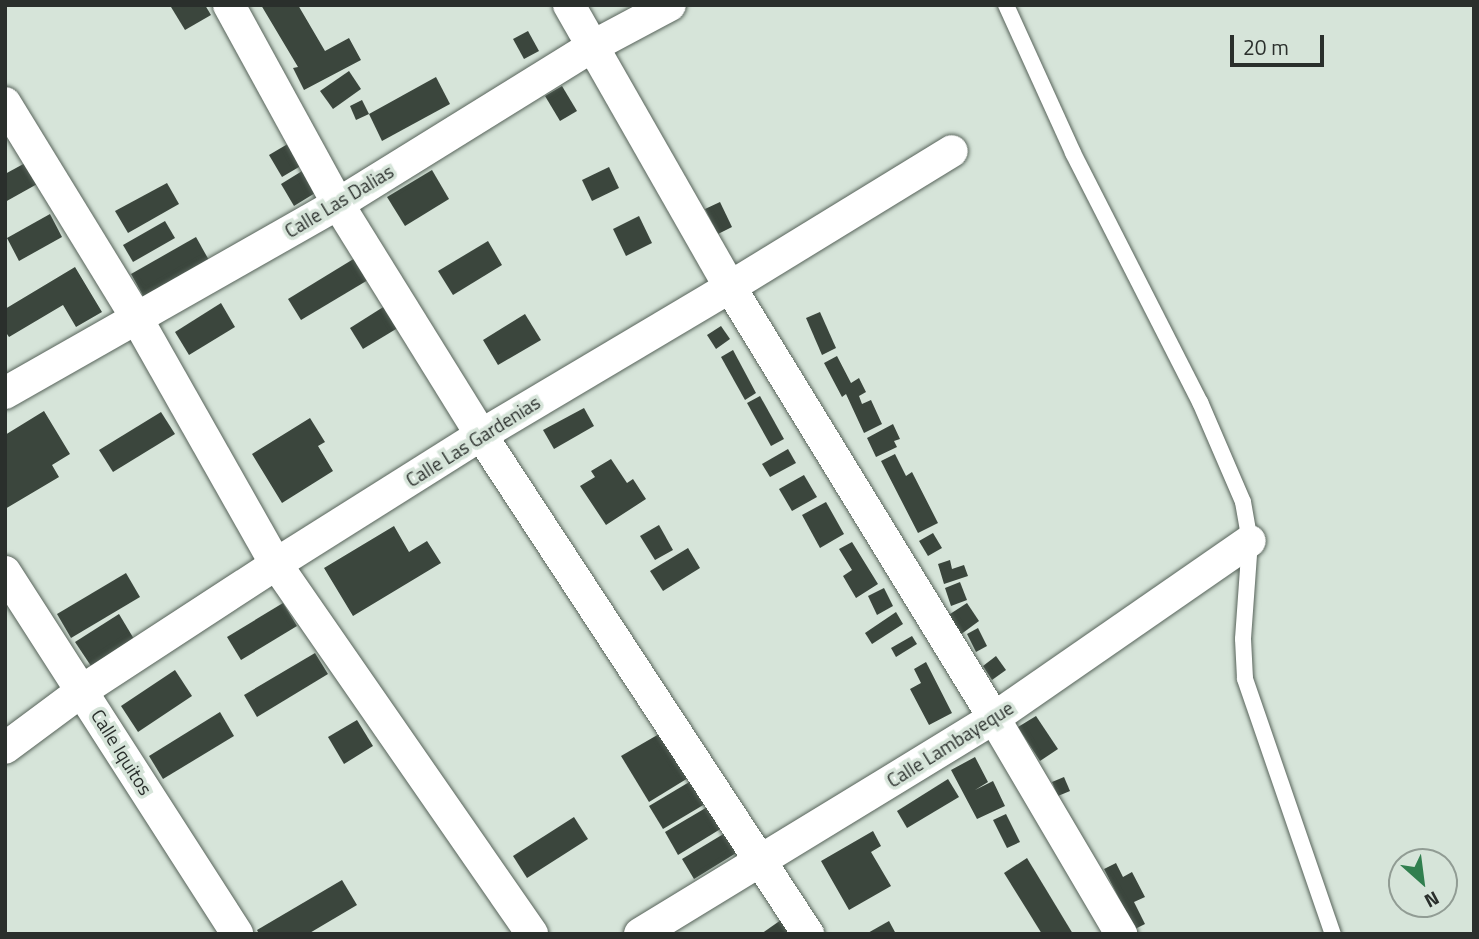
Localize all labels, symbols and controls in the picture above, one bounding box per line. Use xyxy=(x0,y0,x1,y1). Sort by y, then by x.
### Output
scale bar xyxy=(1234,21,1328,65)
text: 20 m xyxy=(1243,31,1289,63)
street label: Calle Las Dalias xyxy=(281,160,397,242)
street label: Calle Las Gardenias xyxy=(402,391,544,491)
street label: Calle Lambayeque xyxy=(883,696,1017,792)
street label: Calle Iquitos xyxy=(87,705,157,799)
north arrow xyxy=(1388,848,1458,918)
text: N xyxy=(1420,884,1445,916)

